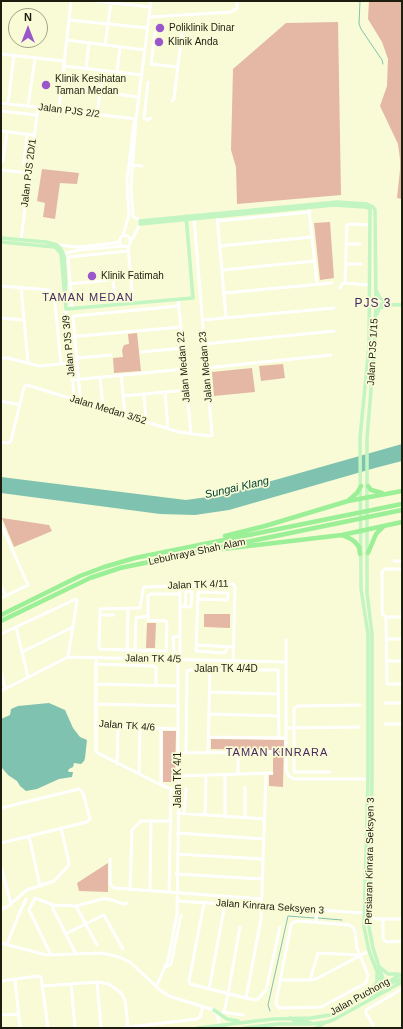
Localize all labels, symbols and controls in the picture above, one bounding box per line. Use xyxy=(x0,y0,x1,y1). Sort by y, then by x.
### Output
north arrow xyxy=(8,8,48,48)
text: N xyxy=(24,11,32,23)
marker: Poliklinik Dinar xyxy=(154,22,166,34)
place label: Poliklinik Dinar xyxy=(169,22,235,34)
marker: Klinik Anda xyxy=(153,36,165,48)
place label: Klinik Anda xyxy=(168,36,218,48)
place label: Klinik Kesihatan Taman Medan xyxy=(55,73,126,96)
marker: Klinik Kesihatan Taman Medan xyxy=(40,79,52,91)
street label: Jalan PJS 2/2 xyxy=(38,101,100,121)
street label: Jalan PJS 2D/1 xyxy=(19,138,39,208)
marker: Klinik Fatimah xyxy=(86,270,98,282)
place label: Klinik Fatimah xyxy=(101,270,164,282)
district label: TAMAN MEDAN xyxy=(42,291,134,305)
district label: PJS 3 xyxy=(354,297,392,311)
street label: Jalan PJS 3/9 xyxy=(60,315,78,377)
street label: Jalan PJS 1/15 xyxy=(365,318,381,386)
street label: Jalan Medan 22 xyxy=(175,331,193,403)
street label: Jalan Medan 23 xyxy=(197,331,215,403)
street label: Jalan Medan 3/52 xyxy=(68,393,148,427)
water label: Sungai Klang xyxy=(204,474,270,502)
street label: Lebuhraya Shah Alam xyxy=(147,536,247,568)
street label: Jalan TK 4/11 xyxy=(167,578,229,592)
street label: Jalan TK 4/5 xyxy=(125,653,181,665)
street label: Jalan TK 4/4D xyxy=(194,663,258,675)
street label: Jalan TK 4/6 xyxy=(99,718,155,734)
district label: TAMAN KINRARA xyxy=(226,746,328,760)
street label: Jalan TK 4/1 xyxy=(172,752,184,808)
street label: Persiaran Kinrara Seksyen 3 xyxy=(363,797,377,925)
street label: Jalan Kinrara Seksyen 3 xyxy=(216,897,324,917)
street label: Jalan Puchong xyxy=(328,976,392,1018)

